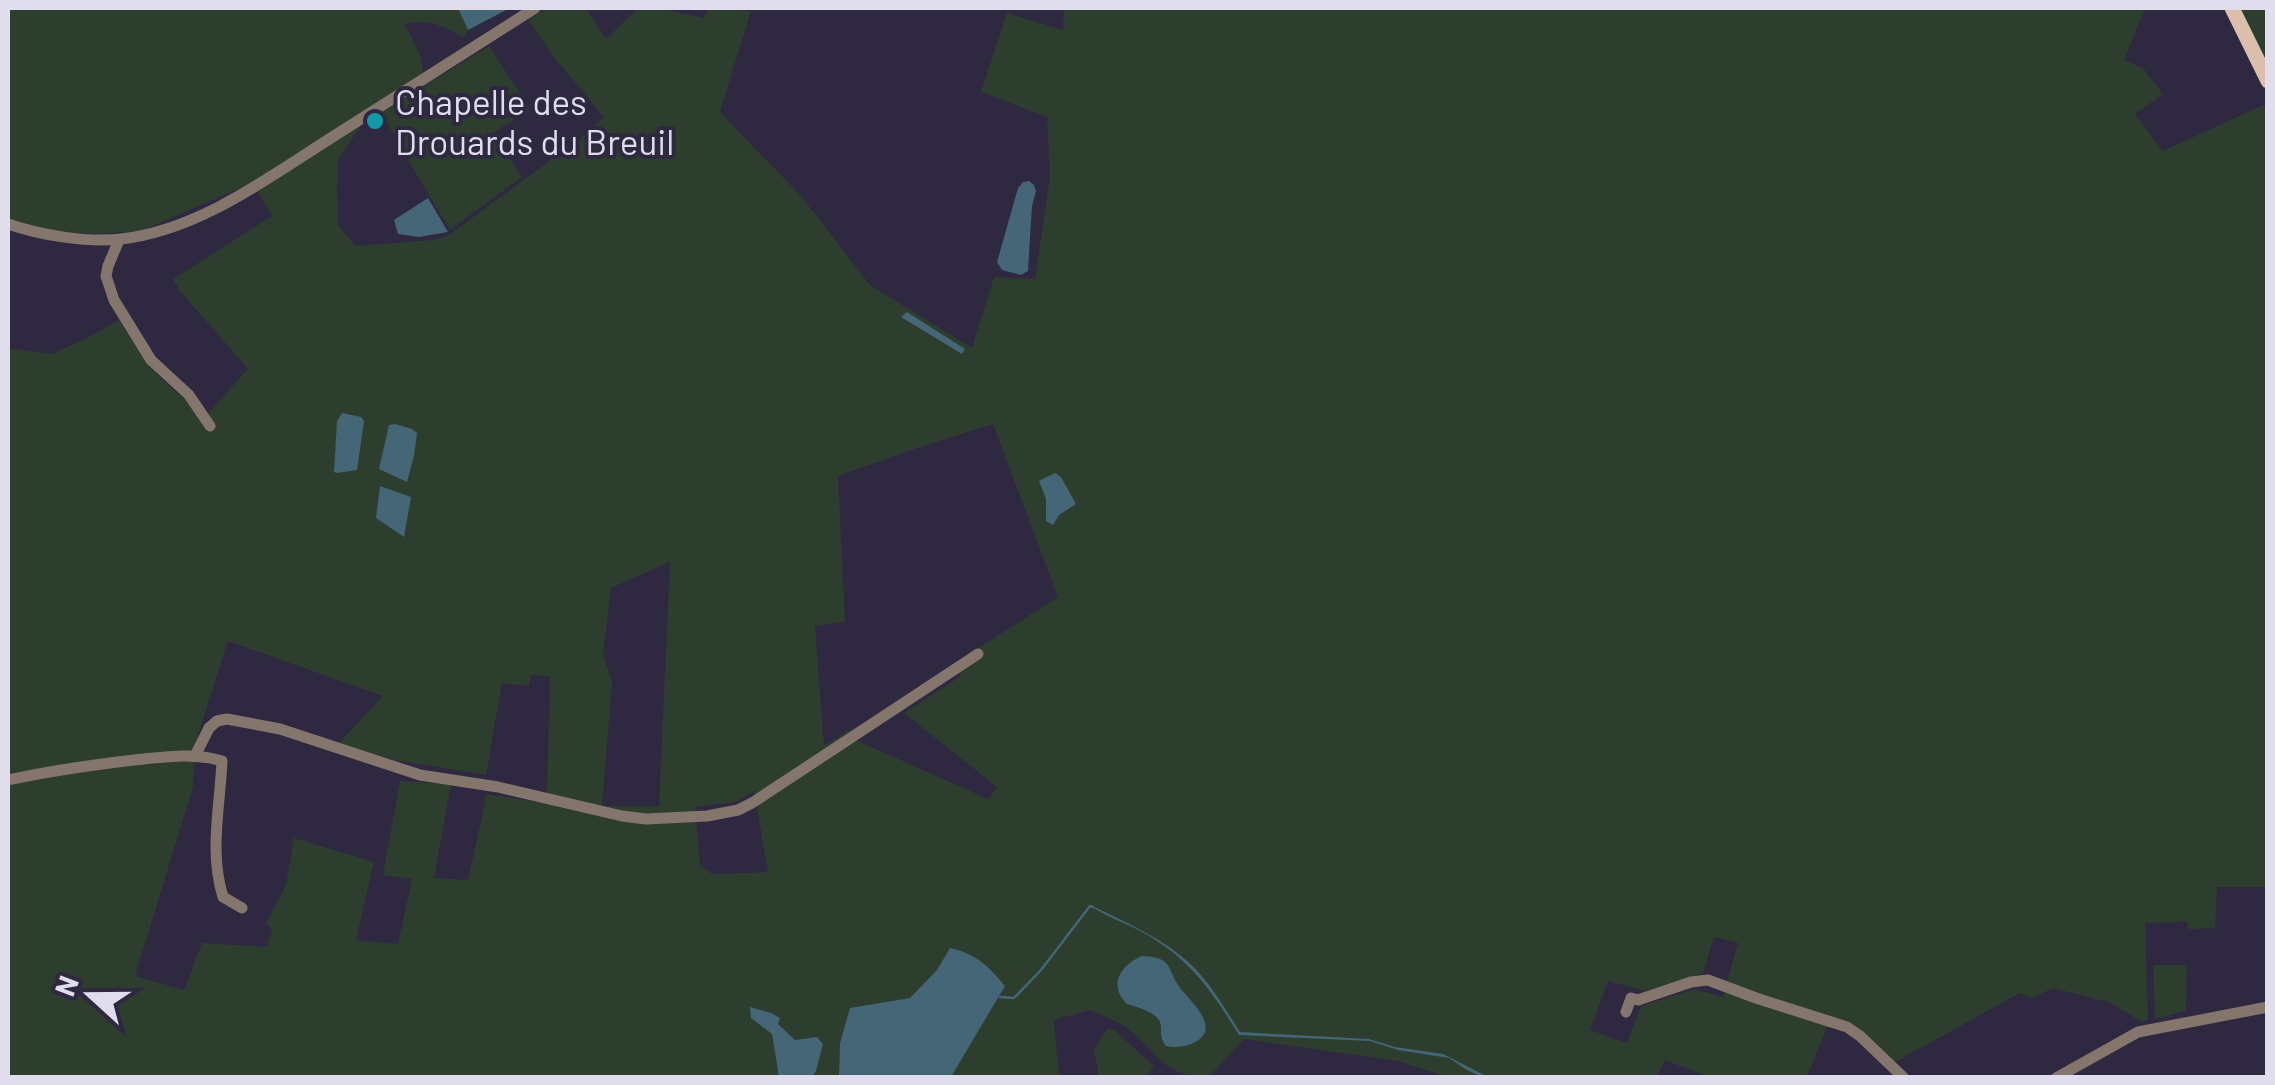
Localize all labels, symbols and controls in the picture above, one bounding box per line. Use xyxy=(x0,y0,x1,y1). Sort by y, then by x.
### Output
place label: Chapelle des Drouards du Breuil xyxy=(395,80,674,162)
marker: Chapelle des Drouards du Breuil xyxy=(364,110,386,132)
north arrow xyxy=(40,945,140,1045)
text: N xyxy=(47,971,85,1000)

